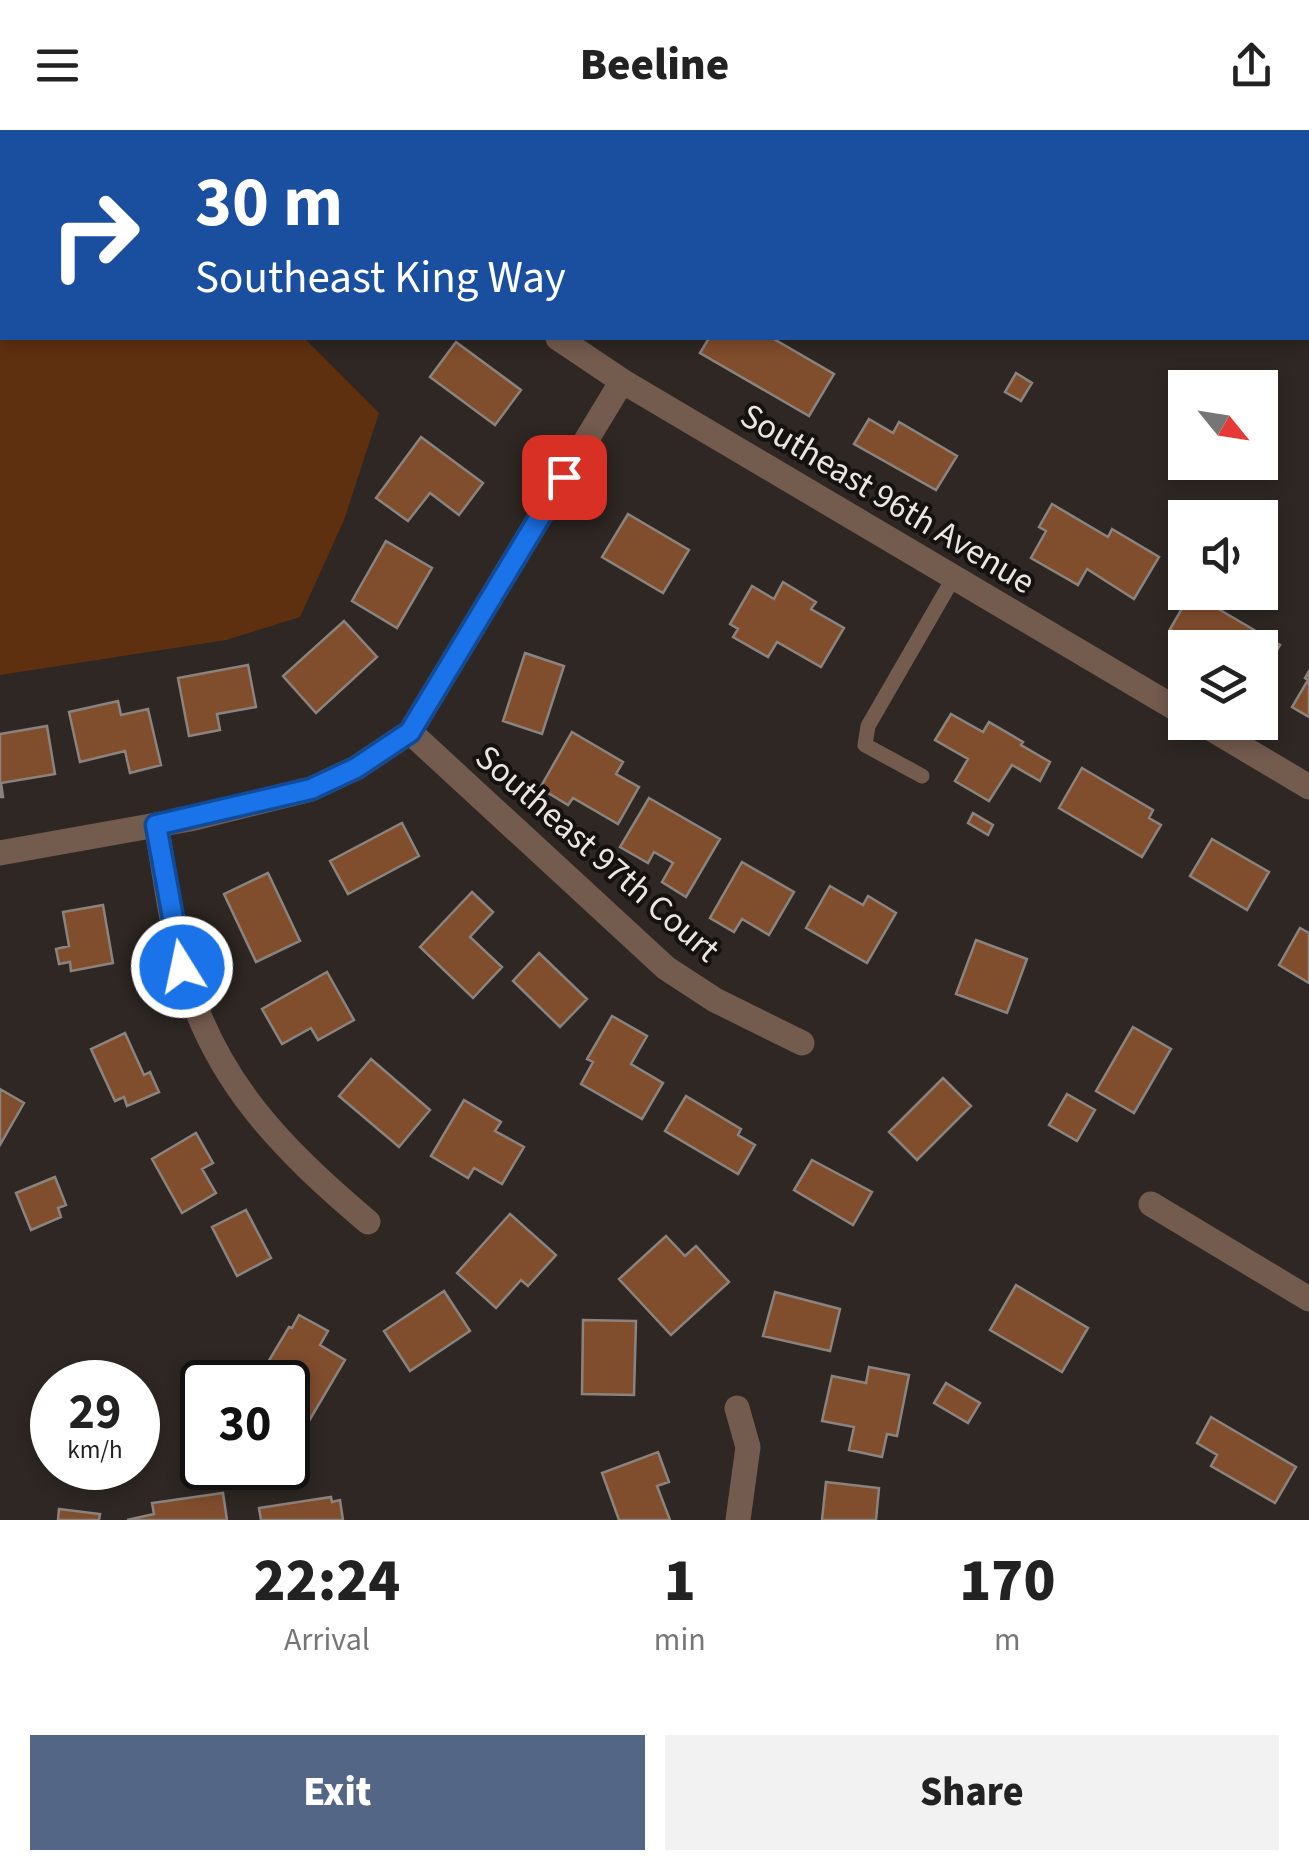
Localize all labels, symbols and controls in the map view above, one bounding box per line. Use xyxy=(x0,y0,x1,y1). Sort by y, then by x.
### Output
text: Beeline xyxy=(580,33,729,97)
icon: menu xyxy=(30,38,85,93)
icon: share xyxy=(1224,38,1279,93)
text: 30 m xyxy=(195,153,343,253)
icon: right xyxy=(30,170,160,300)
text: Southeast King Way xyxy=(195,246,566,310)
north arrow xyxy=(1168,370,1278,480)
map controls xyxy=(1168,370,1278,740)
street label: Southeast 96th Avenue xyxy=(731,391,1044,607)
pin xyxy=(522,435,607,520)
icon: arrive xyxy=(537,450,592,505)
button: sound xyxy=(1168,500,1278,610)
button: layers xyxy=(1168,630,1278,740)
street label: Southeast 97th Court xyxy=(464,733,731,974)
position arrow xyxy=(130,915,234,1019)
speed limit sign: 30 xyxy=(180,1360,310,1490)
text: 29 xyxy=(69,1377,121,1448)
text: km/h xyxy=(67,1432,123,1468)
text: 22:24 xyxy=(254,1539,400,1624)
text: 1 xyxy=(664,1539,696,1624)
text: 170 xyxy=(959,1539,1055,1624)
text: Arrival xyxy=(284,1617,370,1663)
text: min xyxy=(654,1617,706,1663)
text: m xyxy=(994,1617,1021,1663)
button: Exit xyxy=(30,1735,645,1850)
button: Share xyxy=(665,1735,1279,1850)

